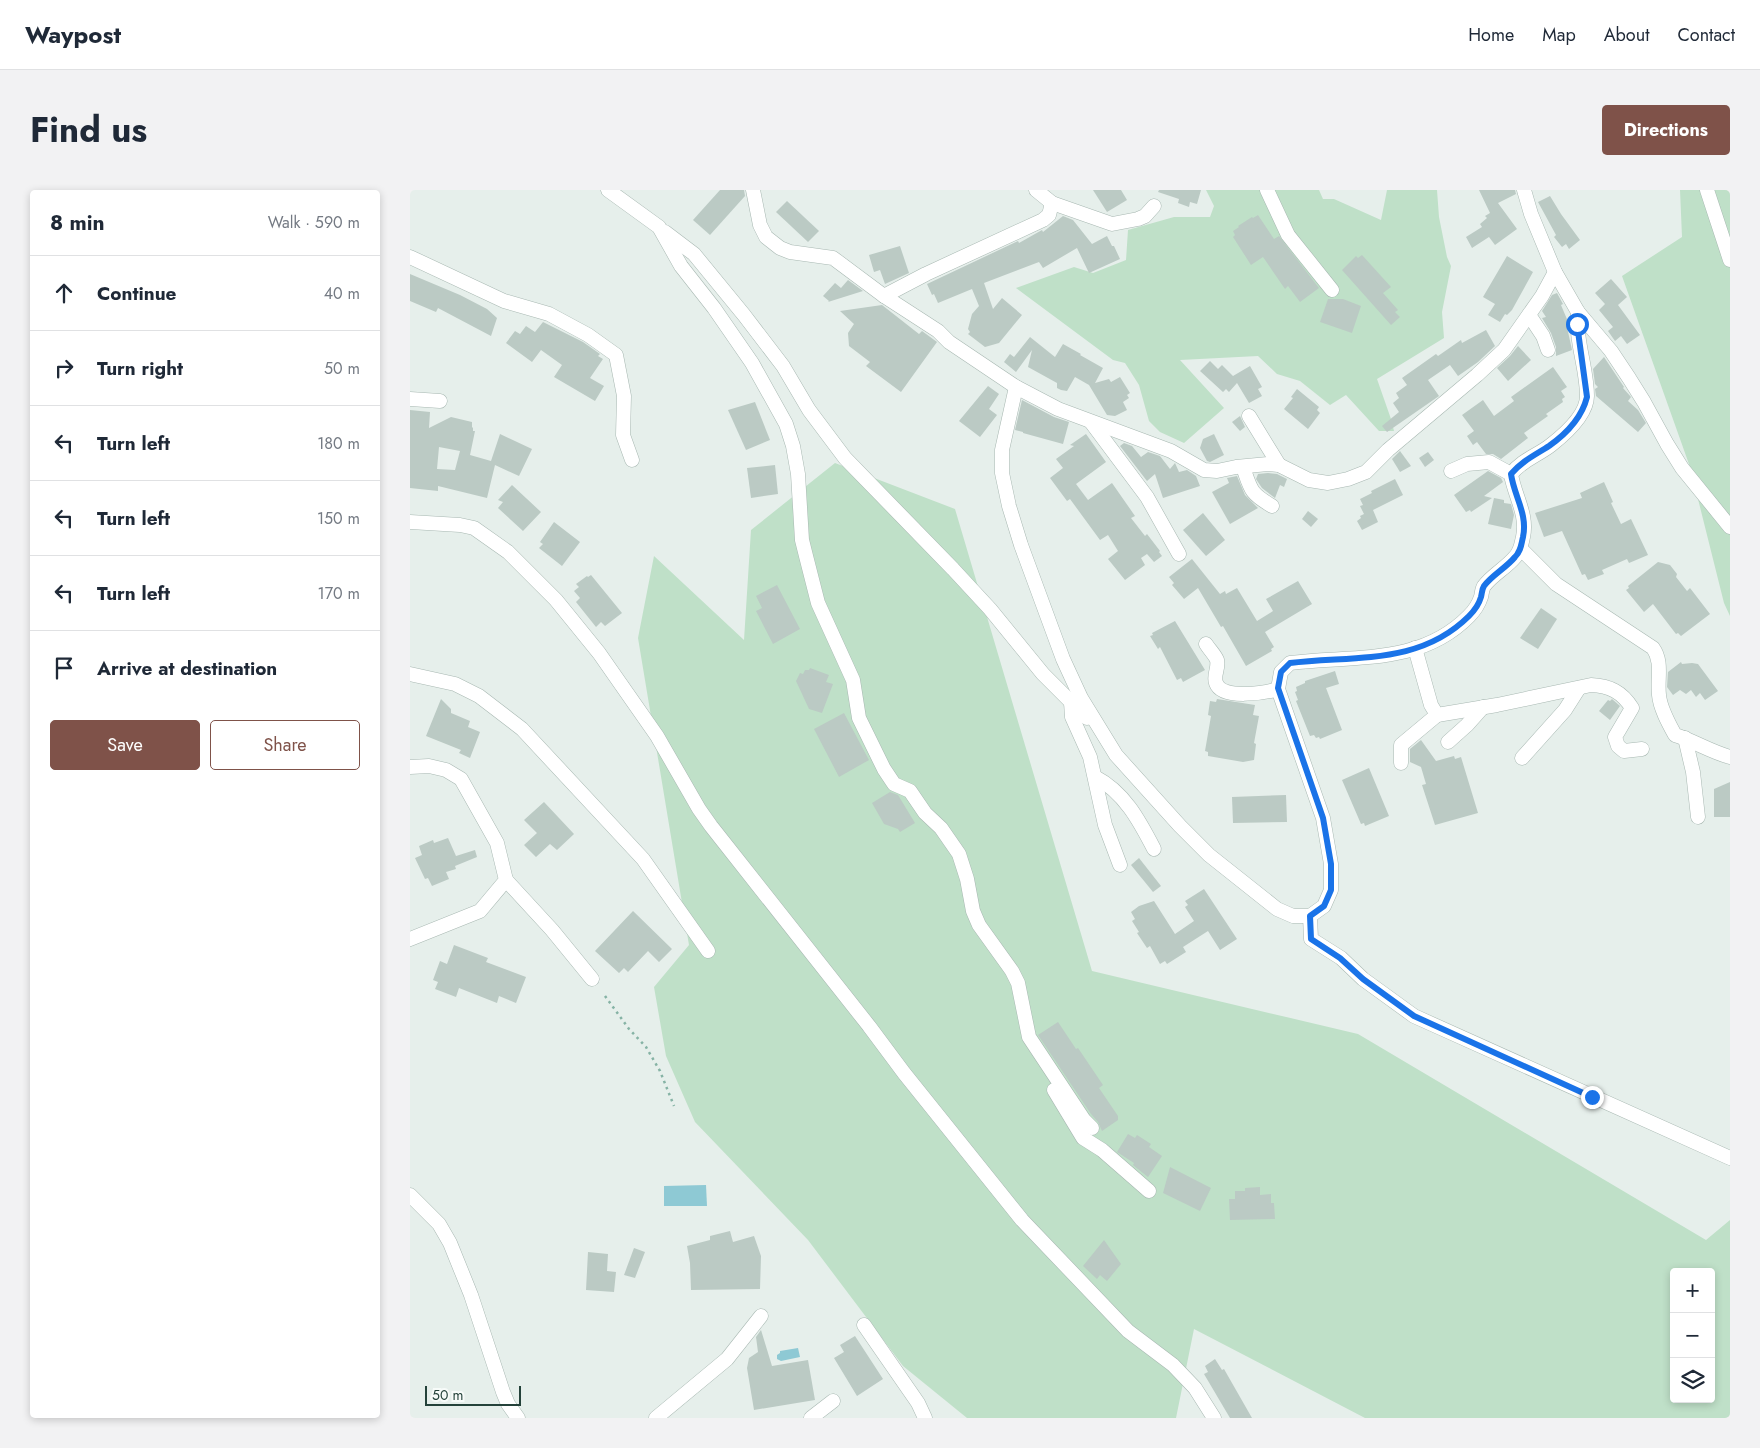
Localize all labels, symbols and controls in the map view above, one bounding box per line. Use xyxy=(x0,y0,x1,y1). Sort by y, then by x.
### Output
text: Waypost xyxy=(25,17,121,52)
text: Home xyxy=(1468,22,1514,48)
text: Map xyxy=(1542,22,1576,48)
text: About xyxy=(1604,22,1649,48)
text: Contact xyxy=(1677,22,1735,48)
text: Find us xyxy=(30,105,147,155)
button: Directions xyxy=(1602,105,1730,155)
text: 8 min xyxy=(50,208,105,238)
text: Walk · 590 m xyxy=(268,211,360,234)
icon: ahead xyxy=(50,279,78,307)
text: Continue xyxy=(97,280,176,307)
text: 40 m xyxy=(324,282,360,305)
route start xyxy=(1566,313,1589,336)
icon: right xyxy=(50,354,78,382)
text: Turn right xyxy=(97,355,183,382)
text: 50 m xyxy=(324,357,360,380)
icon: left xyxy=(50,429,78,457)
text: Turn left xyxy=(97,430,170,457)
text: 180 m xyxy=(317,432,360,455)
icon: left xyxy=(50,504,78,532)
text: Turn left xyxy=(97,505,170,532)
text: 150 m xyxy=(317,507,360,530)
icon: left xyxy=(50,579,78,607)
text: Turn left xyxy=(97,580,170,607)
text: 170 m xyxy=(318,582,360,605)
icon: arrive xyxy=(50,654,78,682)
text: Arrive at destination xyxy=(97,655,277,682)
button: Save xyxy=(50,720,200,770)
button: Share xyxy=(210,720,360,770)
route end xyxy=(1581,1086,1604,1109)
map controls xyxy=(1670,1268,1715,1403)
button: + xyxy=(1670,1268,1715,1313)
button: − xyxy=(1670,1313,1715,1358)
button: layers xyxy=(1670,1358,1715,1403)
scale bar xyxy=(425,1383,521,1406)
text: 50 m xyxy=(432,1385,463,1405)

